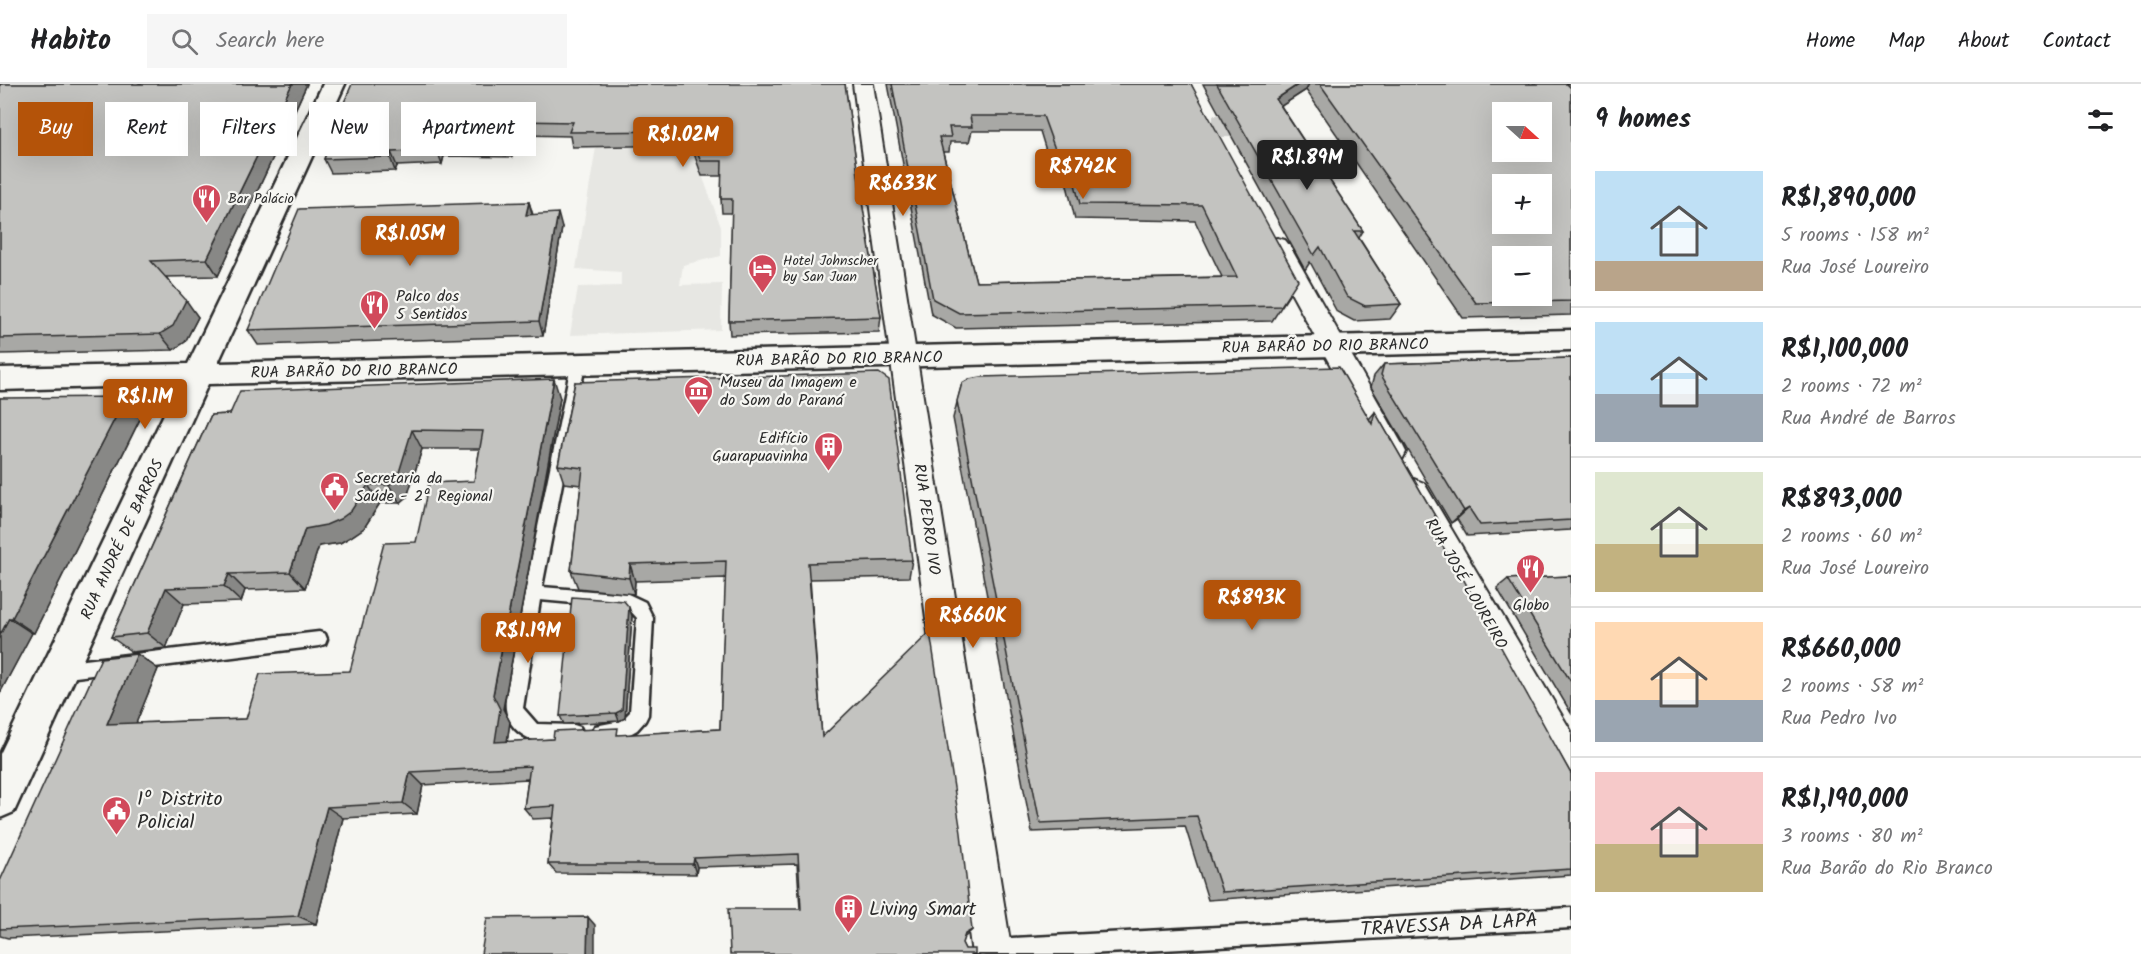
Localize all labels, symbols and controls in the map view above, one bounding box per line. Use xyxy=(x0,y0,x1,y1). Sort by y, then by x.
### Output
search box xyxy=(147,14,567,68)
text: Habito xyxy=(30,19,111,64)
text: Search here xyxy=(216,24,325,59)
icon: search xyxy=(168,25,201,58)
text: Home xyxy=(1806,25,1855,58)
text: Map xyxy=(1888,25,1925,58)
text: About xyxy=(1958,25,2009,58)
text: Contact xyxy=(2042,25,2111,58)
text: 9 homes xyxy=(1595,99,1691,141)
chip: Buy xyxy=(18,102,93,156)
chip: Rent xyxy=(105,102,188,156)
chip: Filters xyxy=(200,102,297,156)
chip: New xyxy=(309,102,389,156)
chip: Apartment xyxy=(401,102,536,156)
north arrow xyxy=(1492,102,1552,162)
map controls xyxy=(1492,102,1552,306)
icon: filters xyxy=(2084,104,2117,137)
pin: R$1.02M xyxy=(628,117,738,168)
text: R$1.02M xyxy=(647,120,719,152)
pin: R$1.89M xyxy=(1252,140,1362,191)
text: R$1.89M xyxy=(1271,143,1343,175)
pin: R$742K xyxy=(1034,149,1132,200)
text: R$742K xyxy=(1049,152,1117,184)
pin: R$633K xyxy=(854,166,952,217)
text: R$633K xyxy=(869,169,937,201)
button: + xyxy=(1492,174,1552,234)
text: R$1,890,000 xyxy=(1781,178,1915,220)
restaurant icon: Bar Palácio xyxy=(191,182,223,224)
place label: Bar Palácio xyxy=(228,188,294,210)
icon: home xyxy=(1643,195,1715,267)
pin: R$1.05M xyxy=(355,216,465,267)
text: R$1.05M xyxy=(375,219,445,251)
text: 5 rooms · 158 m² xyxy=(1781,220,1929,252)
button: − xyxy=(1492,246,1552,306)
place label: Hotel Johnscher by San Juan xyxy=(783,250,879,288)
hotel icon: Hotel Johnscher by San Juan xyxy=(746,252,778,294)
text: Rua José Loureiro xyxy=(1781,252,1929,284)
place label: Palco dos 5 Sentidos xyxy=(396,284,467,327)
restaurant icon: Palco dos 5 Sentidos xyxy=(359,288,391,330)
text: R$1,100,000 xyxy=(1781,329,1908,371)
street label: RUA BARÃO DO RIO BRANCO xyxy=(1221,332,1429,361)
street label: RUA BARÃO DO RIO BRANCO xyxy=(735,345,943,374)
icon: home xyxy=(1643,346,1715,418)
street label: RUA BARÃO DO RIO BRANCO xyxy=(250,357,458,386)
place label: Museu da Imagem e do Som do Paraná xyxy=(720,370,857,413)
text: 2 rooms · 72 m² xyxy=(1781,371,1922,403)
museum icon: Museu da Imagem e do Som do Paraná xyxy=(683,374,715,416)
pin: R$1.1M xyxy=(96,379,194,430)
text: R$1.1M xyxy=(117,382,173,414)
text: Rua André de Barros xyxy=(1781,403,1956,435)
place label: Edifício Guarapuavinha xyxy=(712,426,808,469)
building icon: Edifício Guarapuavinha xyxy=(813,430,845,472)
street label: RUA ANDRÉ DE BARROS xyxy=(74,455,171,624)
street label: RUA PEDRO IVO xyxy=(906,462,947,577)
place label: Secretaria da Saúde - 2ª Regional xyxy=(355,466,493,509)
public building icon: Secretaria da Saúde - 2ª Regional xyxy=(318,470,350,512)
text: R$893,000 xyxy=(1781,479,1902,521)
icon: home xyxy=(1643,496,1715,568)
street label: RUA JOSÉ LOUREIRO xyxy=(1418,514,1514,654)
text: 2 rooms · 60 m² xyxy=(1781,521,1922,553)
restaurant icon: Globo xyxy=(1515,552,1547,594)
text: Rua José Loureiro xyxy=(1781,553,1929,585)
pin: R$893K xyxy=(1203,580,1301,631)
text: R$893K xyxy=(1218,583,1286,615)
place label: Globo xyxy=(1513,593,1549,618)
pin: R$660K xyxy=(924,598,1022,649)
text: R$660K xyxy=(939,601,1007,633)
pin: R$1.19M xyxy=(473,613,583,664)
text: R$1.19M xyxy=(495,616,561,648)
text: R$660,000 xyxy=(1781,629,1900,671)
icon: home xyxy=(1643,646,1715,718)
text: 2 rooms · 58 m² xyxy=(1781,671,1923,703)
text: Rua Pedro Ivo xyxy=(1781,703,1897,735)
text: R$1,190,000 xyxy=(1781,779,1908,821)
place label: 1º Distrito Policial xyxy=(137,784,222,839)
public building icon: 1º Distrito Policial xyxy=(100,794,132,836)
icon: home xyxy=(1643,796,1715,868)
text: 3 rooms · 80 m² xyxy=(1781,821,1923,853)
text: Rua Barão do Rio Branco xyxy=(1781,853,1993,885)
building icon: Living Smart xyxy=(832,892,864,934)
place label: Living Smart xyxy=(869,894,977,926)
street label: TRAVESSA DA LAPA xyxy=(1360,905,1539,947)

